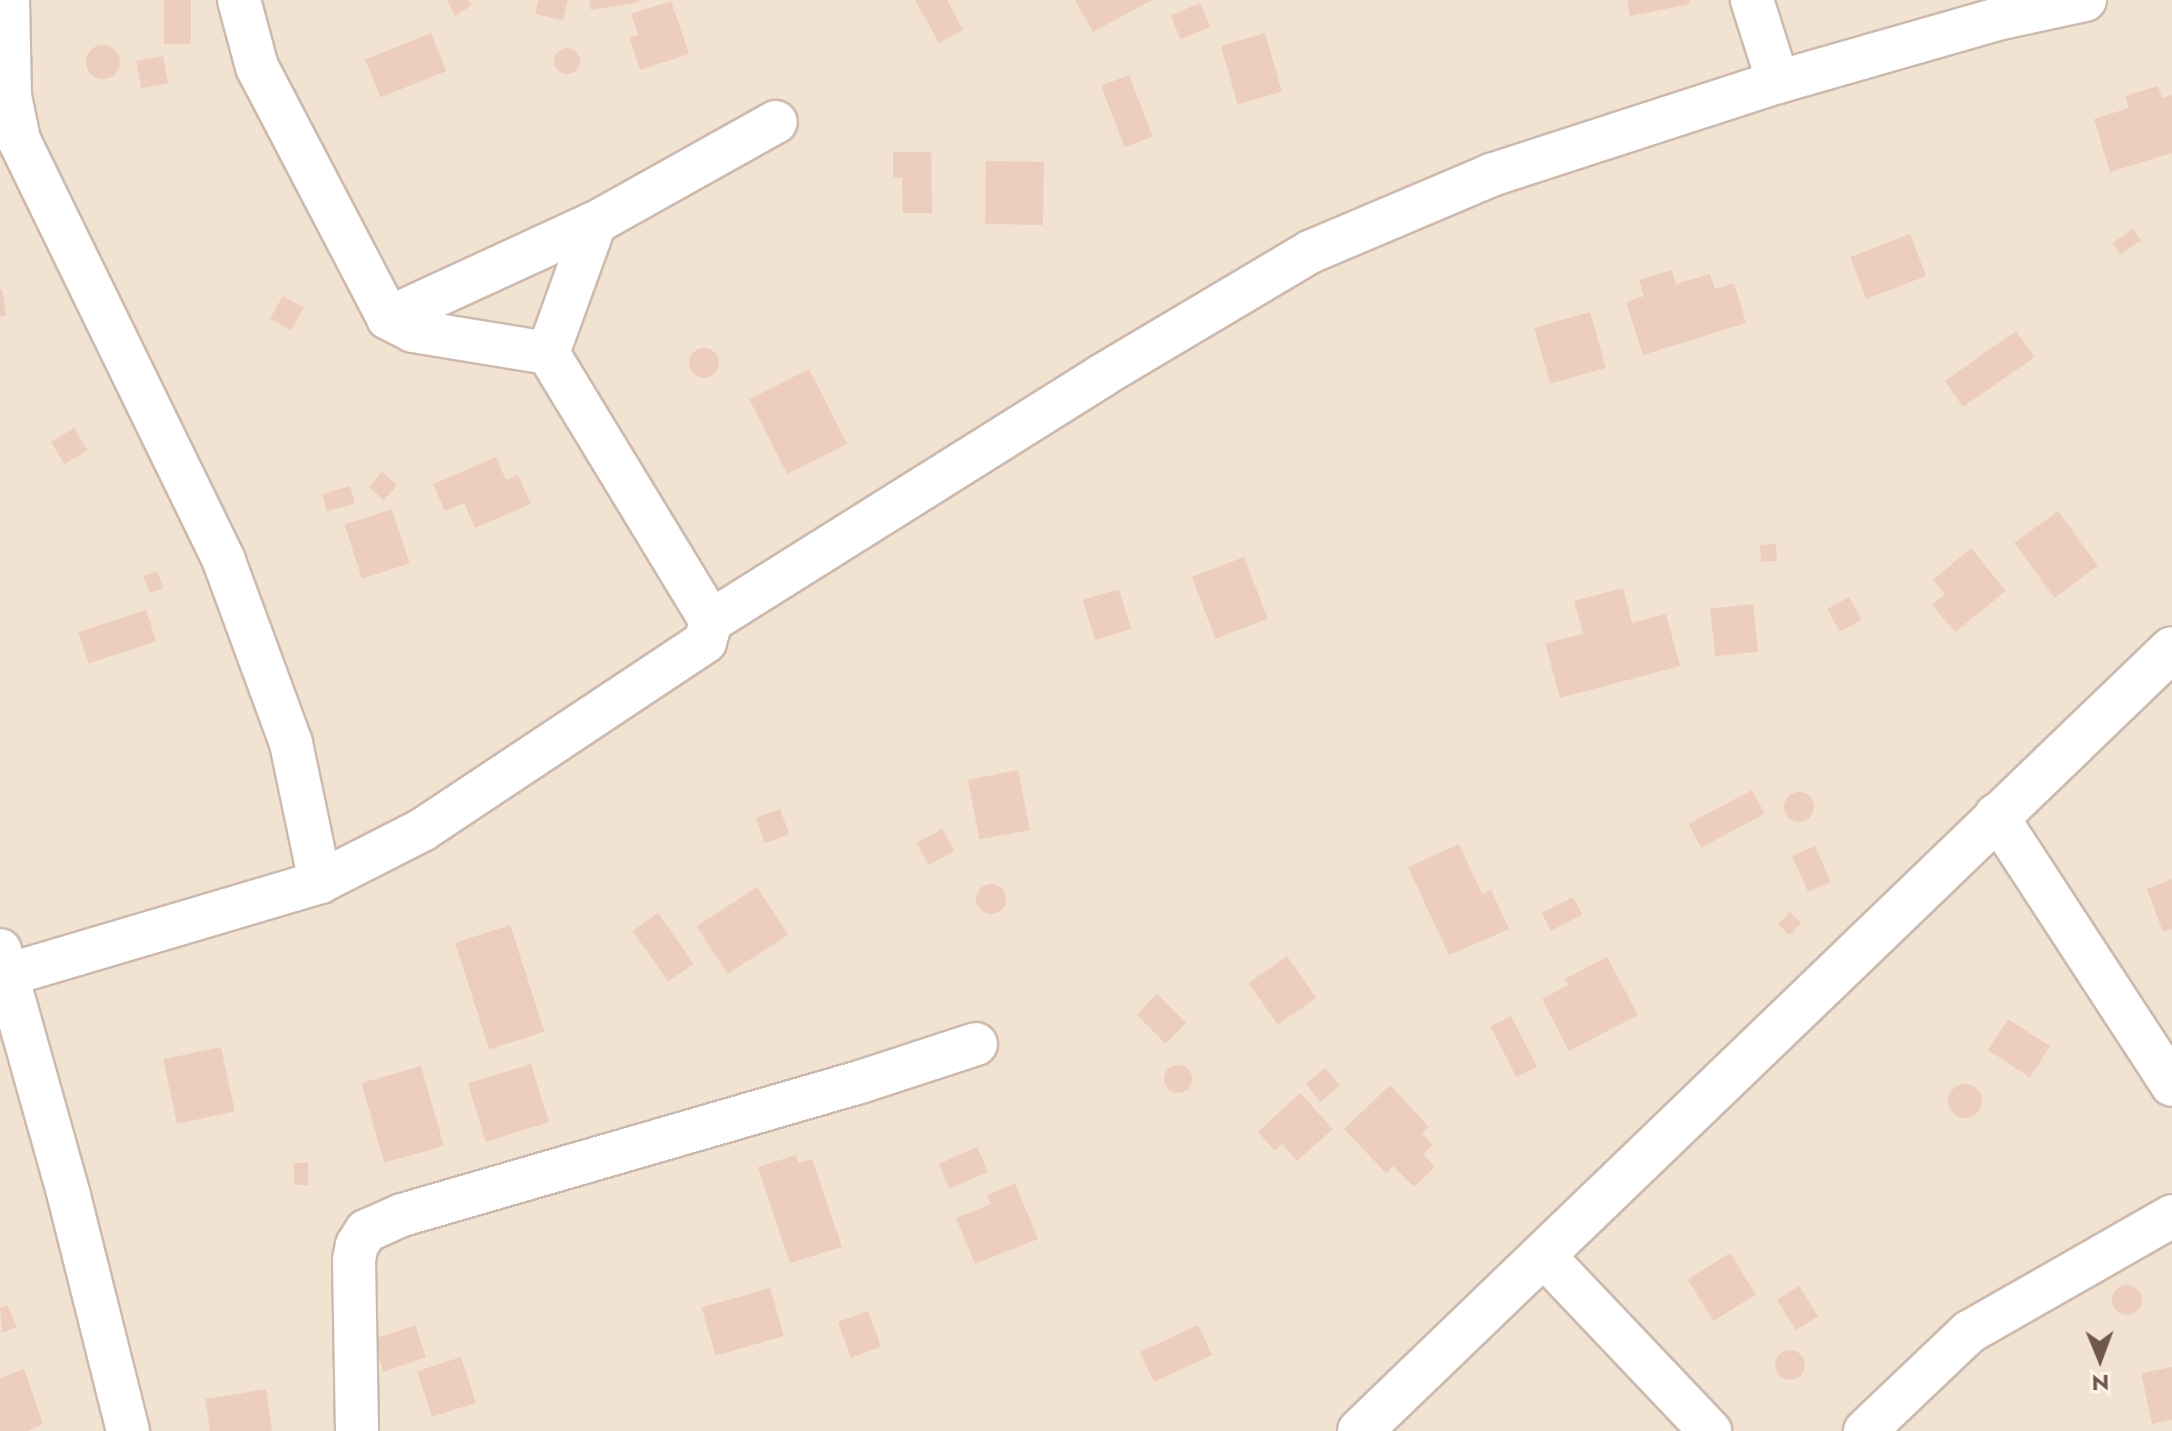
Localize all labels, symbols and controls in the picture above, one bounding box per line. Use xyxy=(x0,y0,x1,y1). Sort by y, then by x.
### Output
north arrow xyxy=(2060,1319,2140,1399)
text: N xyxy=(2091,1367,2109,1399)

